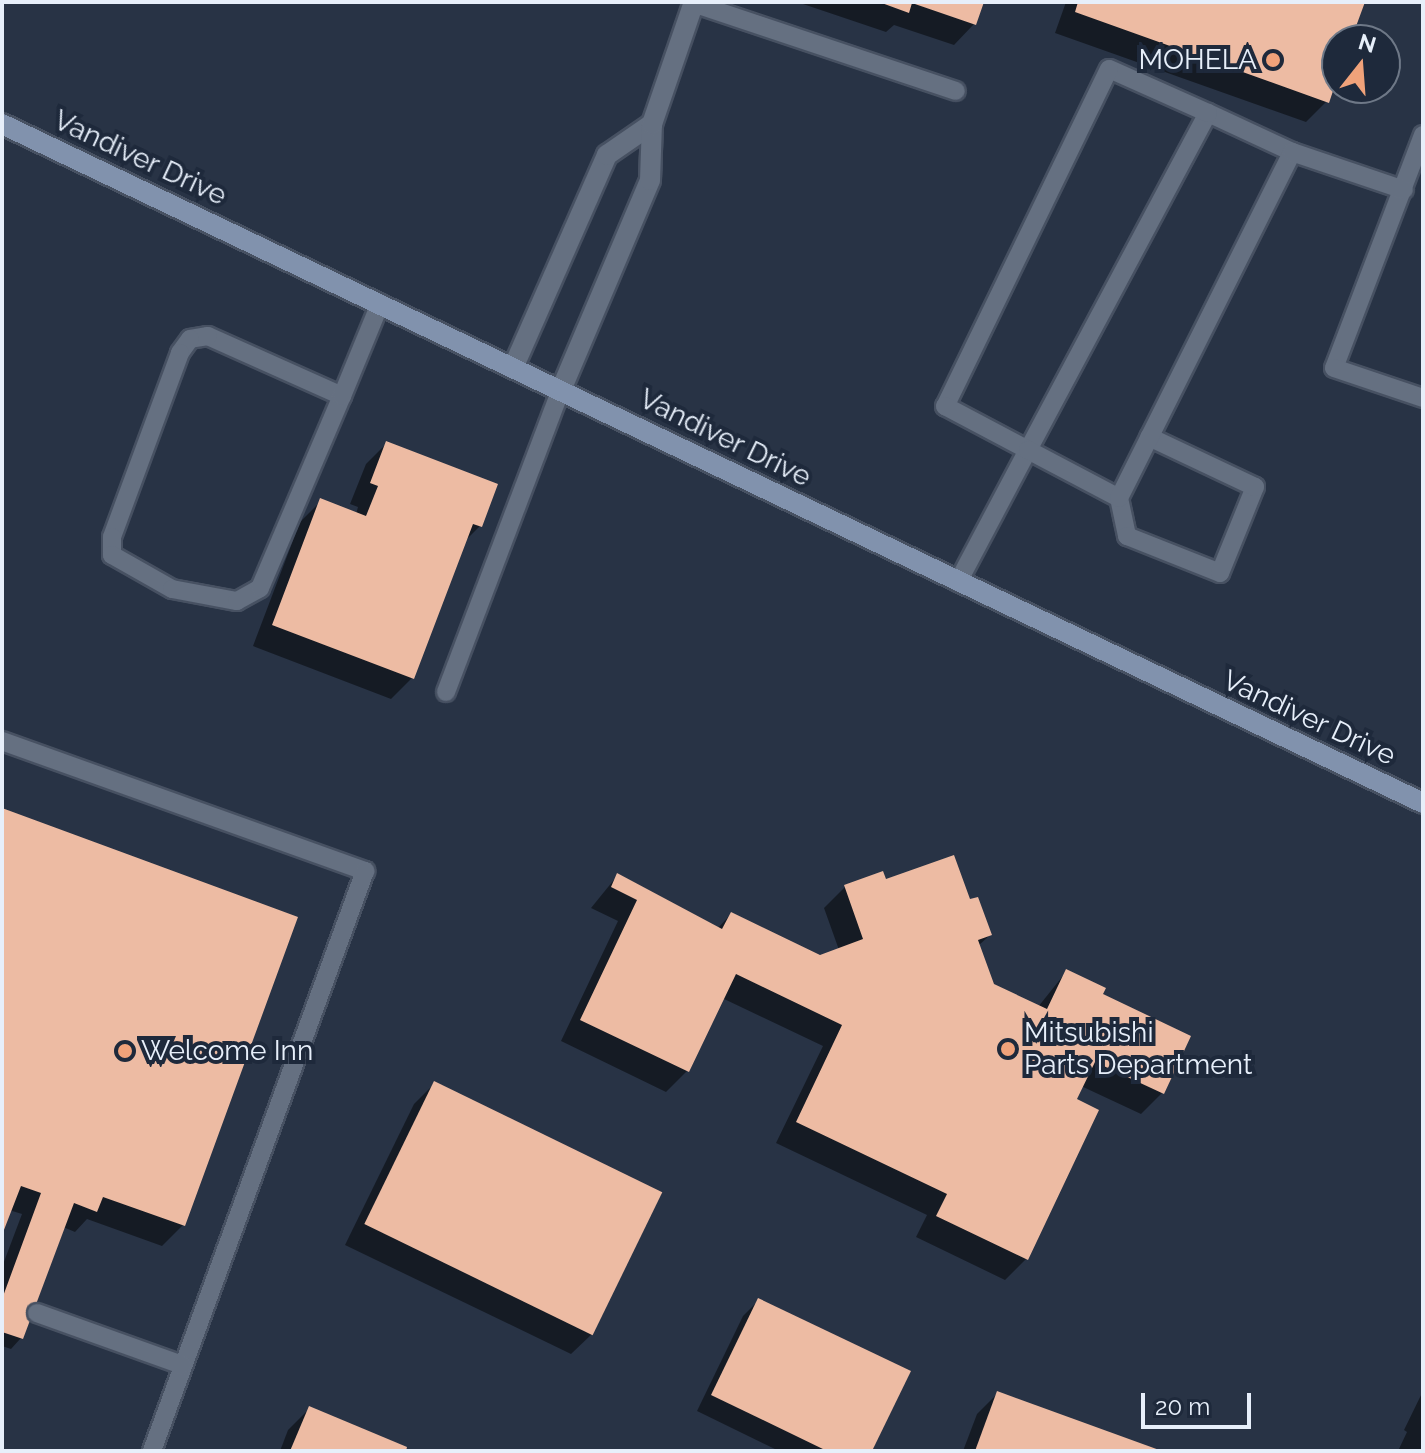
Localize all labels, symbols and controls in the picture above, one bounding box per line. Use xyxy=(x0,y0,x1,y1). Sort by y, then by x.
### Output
north arrow xyxy=(1321,24,1401,104)
text: N xyxy=(1356,28,1379,58)
place label: MOHELA xyxy=(1138,43,1257,77)
marker: MOHELA xyxy=(1264,51,1282,69)
street label: Vandiver Drive xyxy=(48,103,232,213)
street label: Vandiver Drive xyxy=(633,382,817,494)
street label: Vandiver Drive xyxy=(1217,663,1401,773)
place label: Mitsubishi Parts Department xyxy=(1024,1016,1252,1082)
place label: Welcome Inn xyxy=(141,1034,313,1068)
marker: Mitsubishi Parts Department xyxy=(999,1040,1017,1058)
marker: Welcome Inn xyxy=(116,1042,134,1060)
scale bar xyxy=(1145,1377,1255,1427)
text: 20 m xyxy=(1155,1392,1210,1421)

